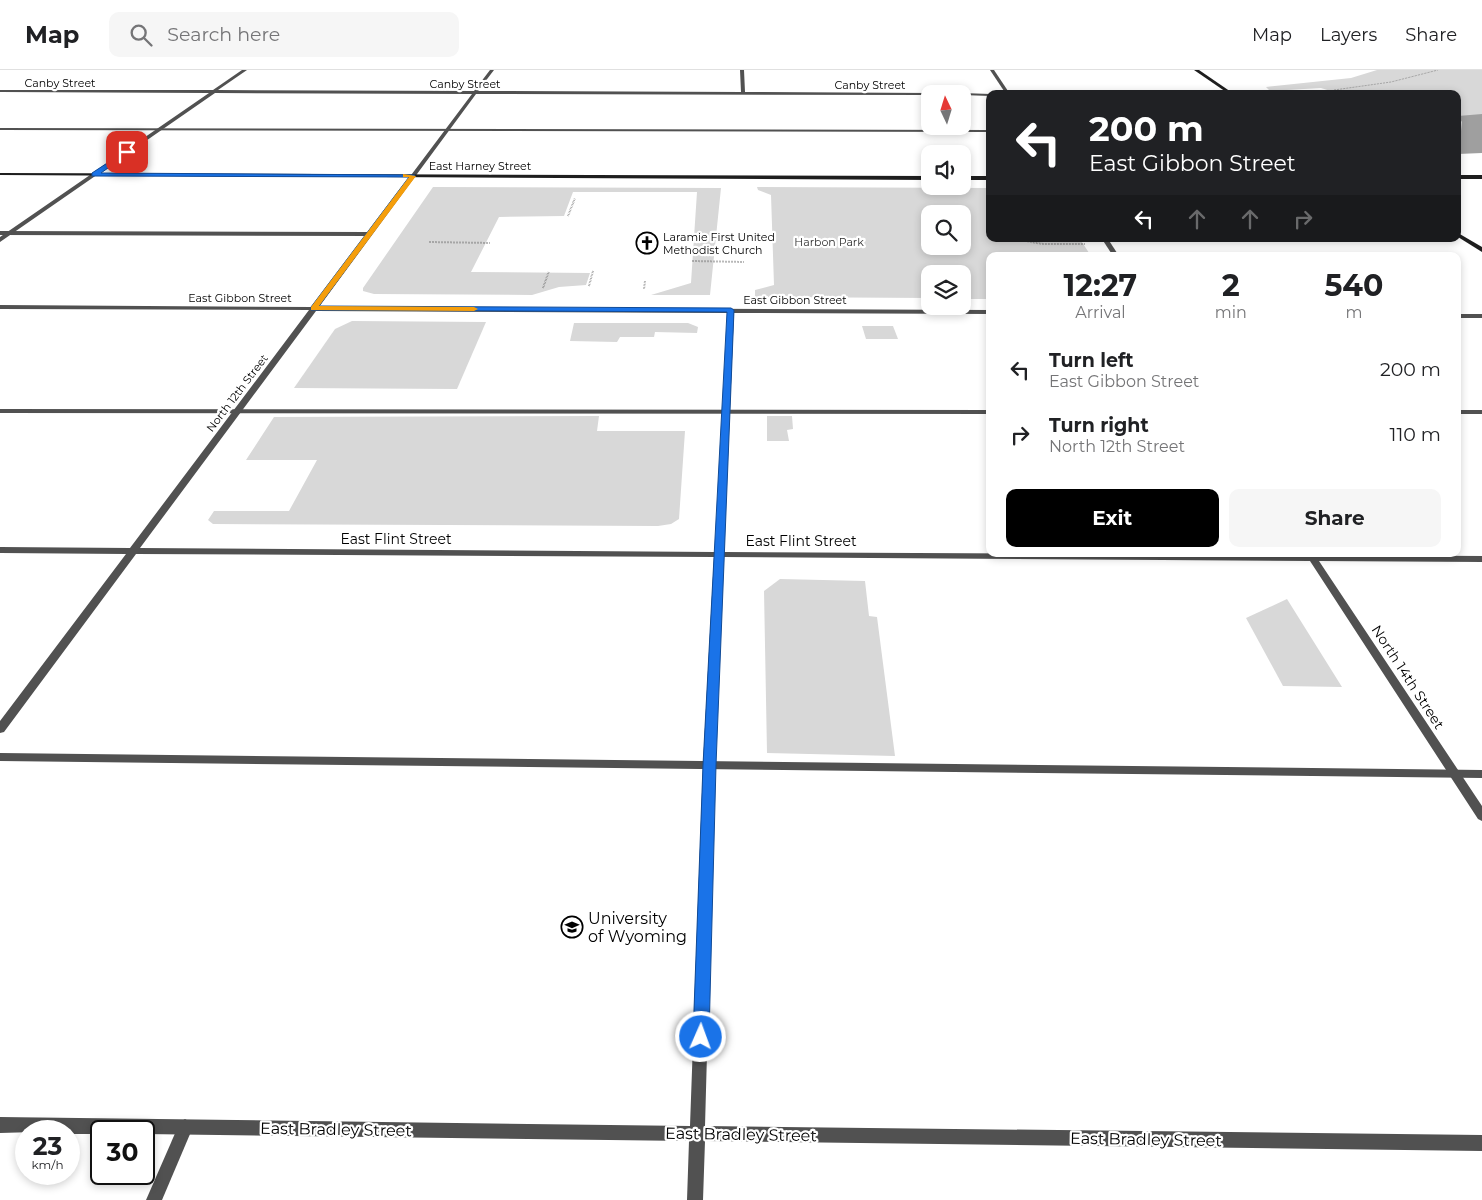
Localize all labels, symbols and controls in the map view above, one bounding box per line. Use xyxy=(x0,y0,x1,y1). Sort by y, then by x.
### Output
search box xyxy=(109,12,459,57)
text: Map xyxy=(25,20,79,49)
icon: search xyxy=(127,21,155,49)
text: Search here xyxy=(167,23,280,46)
text: Map xyxy=(1252,24,1292,46)
text: Layers xyxy=(1320,24,1377,46)
text: Share xyxy=(1405,24,1457,46)
street label: Canby Street xyxy=(24,76,96,90)
street label: Canby Street xyxy=(429,77,501,91)
street label: Canby Street xyxy=(834,78,906,92)
north arrow xyxy=(921,85,971,135)
map controls xyxy=(921,85,971,315)
text: 200 m xyxy=(1089,107,1204,150)
icon: left xyxy=(1006,110,1071,175)
pin xyxy=(106,131,148,173)
icon: arrive xyxy=(113,138,141,166)
button: sound xyxy=(921,145,971,195)
text: East Gibbon Street xyxy=(1089,150,1296,177)
street label: East Harney Street xyxy=(429,159,532,173)
button: search xyxy=(921,205,971,255)
icon: left xyxy=(1130,205,1158,233)
icon: ahead xyxy=(1183,205,1211,233)
icon: ahead xyxy=(1236,205,1264,233)
icon: right xyxy=(1289,205,1317,233)
place label: Laramie First United Methodist Church xyxy=(663,230,775,257)
church icon: Laramie First United Methodist Church xyxy=(635,231,659,255)
park label: Harbon Park xyxy=(794,235,864,249)
button: layers xyxy=(921,265,971,315)
text: 12:27 xyxy=(1064,267,1137,304)
text: 2 xyxy=(1222,267,1240,304)
text: 540 xyxy=(1325,267,1383,304)
street label: East Gibbon Street xyxy=(188,291,292,305)
street label: East Gibbon Street xyxy=(743,293,847,307)
text: Arrival xyxy=(1075,303,1126,322)
text: min xyxy=(1215,303,1247,322)
text: m xyxy=(1345,303,1362,322)
text: Turn left xyxy=(1049,349,1134,372)
street label: North 12th Street xyxy=(203,351,271,435)
icon: left xyxy=(1006,356,1034,384)
text: 200 m xyxy=(1380,358,1441,381)
text: East Gibbon Street xyxy=(1049,372,1199,391)
text: Turn right xyxy=(1049,414,1149,437)
icon: right xyxy=(1006,421,1034,449)
text: 110 m xyxy=(1390,423,1441,446)
text: North 12th Street xyxy=(1049,437,1185,456)
button: Exit xyxy=(1006,489,1219,547)
button: Share xyxy=(1229,489,1441,547)
street label: East Flint Street xyxy=(340,530,452,548)
street label: East Flint Street xyxy=(745,532,857,550)
street label: North 14th Street xyxy=(1368,622,1448,733)
place label: University of Wyoming xyxy=(588,909,687,946)
school or university icon: University of Wyoming xyxy=(560,915,584,939)
position arrow xyxy=(674,1010,726,1062)
street label: East Bradley Street xyxy=(260,1119,413,1140)
speed limit sign: 30 xyxy=(90,1120,155,1185)
street label: East Bradley Street xyxy=(665,1124,818,1145)
street label: East Bradley Street xyxy=(1070,1129,1223,1150)
text: 23 xyxy=(33,1131,62,1161)
text: km/h xyxy=(31,1157,64,1172)

